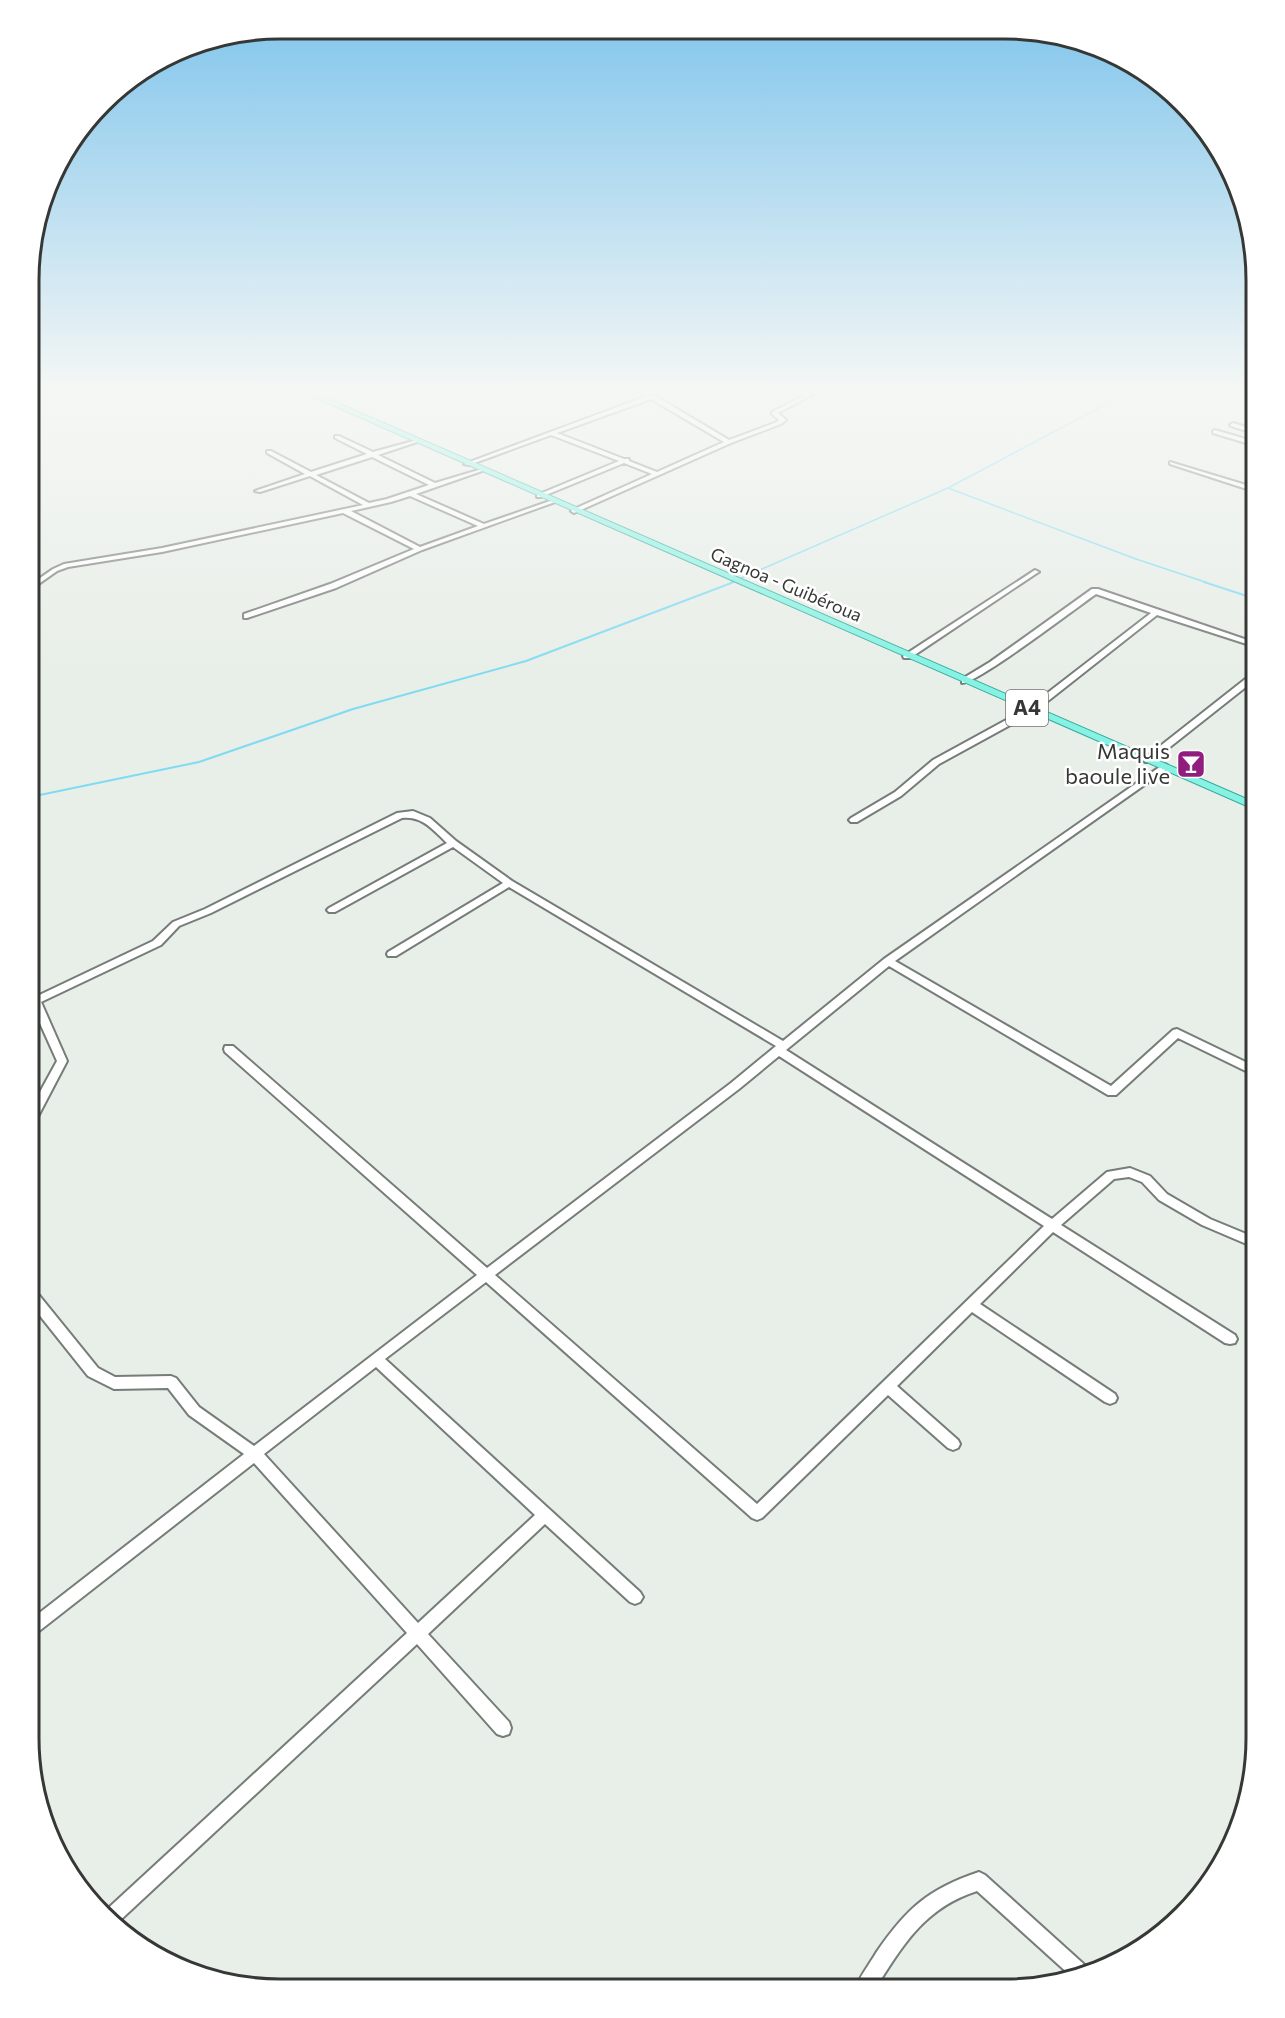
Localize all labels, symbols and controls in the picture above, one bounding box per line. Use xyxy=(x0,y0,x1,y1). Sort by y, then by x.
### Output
street label: Gagnoa - Guibéroua xyxy=(707,542,865,626)
road number: A4 xyxy=(1006,690,1048,726)
place label: Maquis baoule live xyxy=(1065,737,1170,789)
bar icon: Maquis baoule live xyxy=(1175,748,1207,780)

